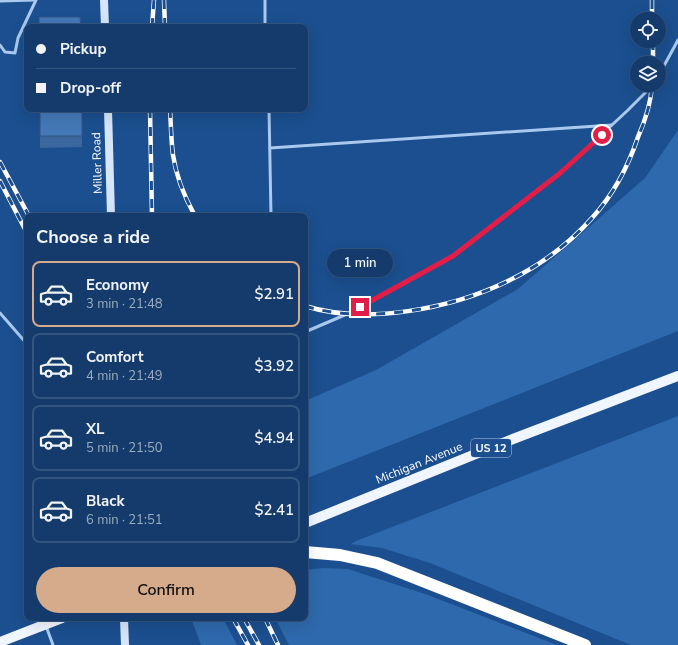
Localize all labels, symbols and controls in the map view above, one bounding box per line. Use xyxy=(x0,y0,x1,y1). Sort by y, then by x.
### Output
map controls xyxy=(630,12,666,92)
button: locate xyxy=(630,12,666,48)
text: Pickup xyxy=(60,39,106,59)
button: layers xyxy=(630,56,666,92)
text: Drop-off xyxy=(60,78,121,98)
route start xyxy=(593,126,611,144)
street label: Miller Road xyxy=(88,132,106,194)
text: Choose a ride xyxy=(36,225,150,249)
callout: 1 min xyxy=(327,249,393,277)
text: 1 min xyxy=(343,254,377,272)
text: Economy xyxy=(86,275,149,295)
icon: car xyxy=(38,276,74,312)
text: $2.91 xyxy=(254,284,294,304)
text: 3 min · 21:48 xyxy=(86,295,162,313)
route end xyxy=(351,298,369,316)
text: Comfort xyxy=(86,347,143,367)
icon: car xyxy=(38,348,74,384)
text: $3.92 xyxy=(254,356,294,376)
text: 4 min · 21:49 xyxy=(86,367,162,385)
text: XL xyxy=(86,419,105,439)
icon: car xyxy=(38,420,74,456)
text: $4.94 xyxy=(254,428,294,448)
street label: Michigan Avenue xyxy=(373,438,465,488)
text: 5 min · 21:50 xyxy=(86,439,162,457)
road number: US 12 xyxy=(471,439,511,457)
text: Black xyxy=(86,491,124,511)
icon: car xyxy=(38,492,74,528)
text: $2.41 xyxy=(254,500,294,520)
text: 6 min · 21:51 xyxy=(86,511,162,529)
button: Confirm xyxy=(36,567,296,613)

